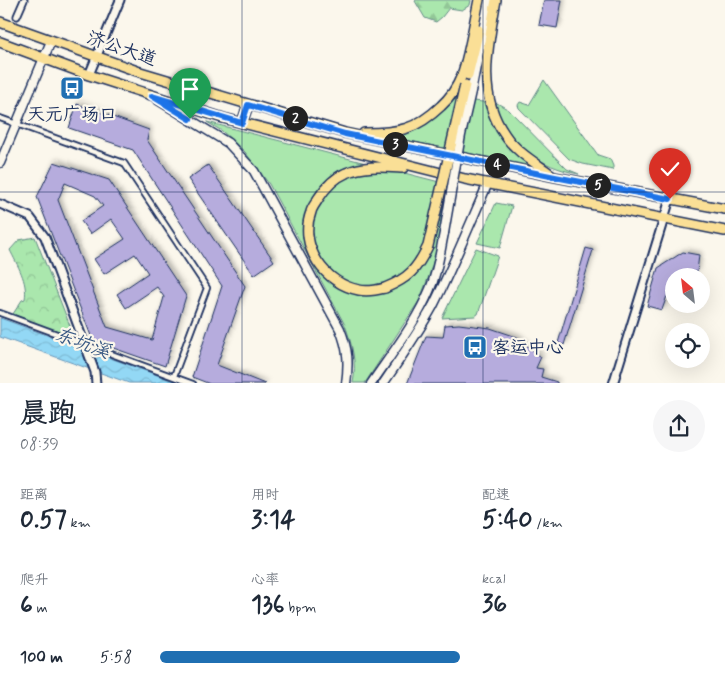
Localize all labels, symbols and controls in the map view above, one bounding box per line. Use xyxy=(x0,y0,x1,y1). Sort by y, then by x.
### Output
street label: 济公大道 xyxy=(84,26,160,72)
pin xyxy=(169,68,211,119)
bus stop icon: 天元广场口 xyxy=(59,75,85,101)
icon: arrive xyxy=(176,75,204,103)
place label: 天元广场口 xyxy=(27,103,117,127)
pin: 2 xyxy=(282,106,308,130)
text: 2 xyxy=(292,109,299,127)
pin: 3 xyxy=(382,132,408,156)
text: 3 xyxy=(392,135,399,153)
pin xyxy=(649,148,691,199)
pin: 4 xyxy=(484,152,510,178)
icon: check xyxy=(656,155,684,183)
text: 4 xyxy=(493,156,502,174)
pin: 5 xyxy=(586,172,610,198)
text: 5 xyxy=(594,176,603,194)
north arrow xyxy=(665,268,710,312)
map controls xyxy=(665,268,710,368)
water label: 东坑溪 xyxy=(51,322,114,365)
button: locate xyxy=(665,323,710,368)
bus stop icon: 客运中心 xyxy=(462,334,488,360)
place label: 客运中心 xyxy=(492,336,564,360)
text: 晨跑 xyxy=(20,396,76,433)
button: share xyxy=(653,400,705,452)
text: 08:39 xyxy=(20,434,59,455)
text: 距离 xyxy=(20,486,48,504)
text: 用时 xyxy=(251,486,279,504)
text: 配速 xyxy=(482,486,510,504)
text: 0.57 xyxy=(20,504,67,537)
text: 3:14 xyxy=(251,504,295,537)
text: 5:40 xyxy=(482,504,533,537)
text: km xyxy=(67,514,91,532)
text: /km xyxy=(533,514,563,532)
text: kcal xyxy=(482,570,506,588)
text: 爬升 xyxy=(20,571,48,589)
text: 心率 xyxy=(251,571,279,589)
text: 36 xyxy=(482,588,507,621)
text: 6 xyxy=(20,589,33,622)
text: 136 xyxy=(251,589,285,622)
text: m xyxy=(33,599,48,617)
text: bpm xyxy=(285,599,317,617)
text: 100 m xyxy=(20,647,63,668)
text: 5:58 xyxy=(100,647,132,668)

